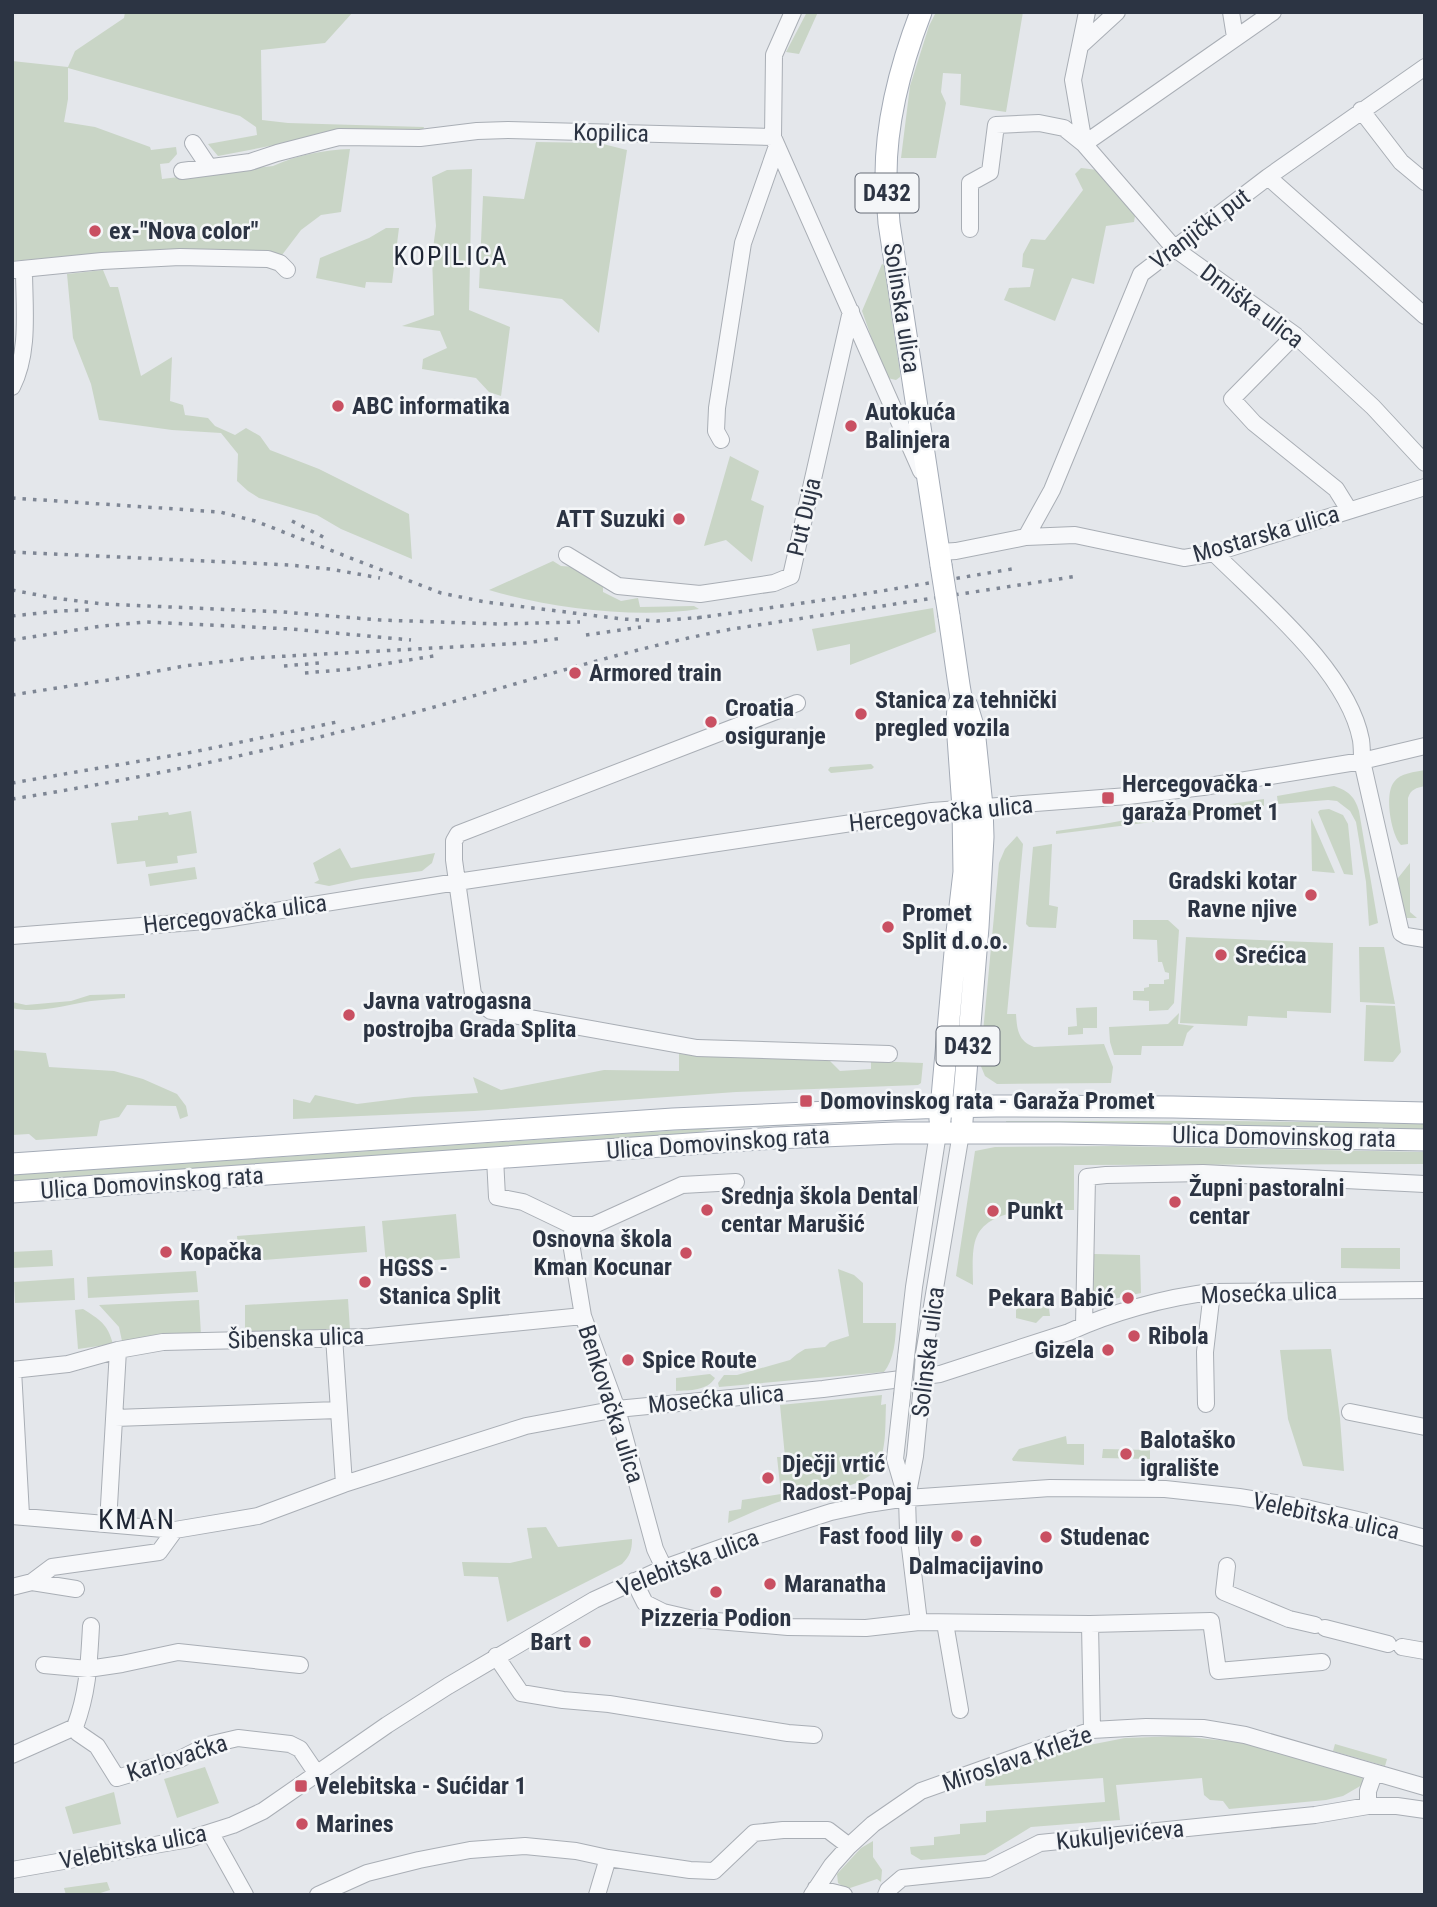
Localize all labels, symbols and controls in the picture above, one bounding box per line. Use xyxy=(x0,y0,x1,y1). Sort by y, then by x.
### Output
street label: Kopilica xyxy=(573,118,649,148)
road number: D432 xyxy=(856,174,918,212)
street label: Vranjički put xyxy=(1145,182,1255,276)
place label: ex-"Nova color" xyxy=(109,217,258,245)
marker: ex-"Nova color" xyxy=(87,223,103,239)
district label: KOPILICA xyxy=(394,241,508,271)
street label: Solinska ulica xyxy=(878,241,926,375)
street label: Drniška ulica xyxy=(1195,258,1309,354)
place label: ABC informatika xyxy=(352,392,510,420)
marker: ABC informatika xyxy=(330,398,346,414)
place label: Autokuća Balinjera xyxy=(865,398,956,454)
marker: Autokuća Balinjera xyxy=(843,418,859,434)
street label: Put Duja xyxy=(781,475,827,559)
street label: Mostarska ulica xyxy=(1190,500,1342,568)
place label: ATT Suzuki xyxy=(556,505,665,533)
marker: ATT Suzuki xyxy=(671,511,687,527)
place label: Armored train xyxy=(589,659,722,687)
marker: Armored train xyxy=(567,665,583,681)
place label: Stanica za tehnički pregled vozila xyxy=(875,686,1057,742)
place label: Croatia osiguranje xyxy=(725,694,826,750)
marker: Stanica za tehnički pregled vozila xyxy=(853,706,869,722)
marker: Croatia osiguranje xyxy=(703,714,719,730)
place label: Hercegovačka - garaža Promet 1 xyxy=(1122,770,1279,826)
street label: Hercegovačka ulica xyxy=(848,790,1034,838)
marker: Hercegovačka - garaža Promet 1 xyxy=(1100,790,1116,806)
place label: Gradski kotar Ravne njive xyxy=(1168,867,1297,923)
marker: Gradski kotar Ravne njive xyxy=(1303,887,1319,903)
street label: Hercegovačka ulica xyxy=(141,889,329,939)
place label: Promet Split d.o.o. xyxy=(902,899,1009,955)
marker: Promet Split d.o.o. xyxy=(880,919,896,935)
place label: Srećica xyxy=(1235,941,1307,969)
marker: Srećica xyxy=(1213,947,1229,963)
place label: Javna vatrogasna postrojba Grada Splita xyxy=(363,987,576,1043)
marker: Javna vatrogasna postrojba Grada Splita xyxy=(341,1007,357,1023)
road number: D432 xyxy=(936,1026,1000,1065)
place label: Domovinskog rata - Garaža Promet xyxy=(820,1087,1155,1115)
marker: Domovinskog rata - Garaža Promet xyxy=(798,1093,814,1109)
street label: Ulica Domovinskog rata xyxy=(605,1121,831,1165)
street label: Ulica Domovinskog rata xyxy=(1172,1121,1396,1153)
street label: Ulica Domovinskog rata xyxy=(39,1161,265,1205)
place label: Župni pastoralni centar xyxy=(1189,1174,1344,1230)
place label: Srednja škola Dental centar Marušić xyxy=(721,1182,918,1238)
marker: Župni pastoralni centar xyxy=(1167,1194,1183,1210)
place label: Punkt xyxy=(1007,1197,1063,1225)
marker: Srednja škola Dental centar Marušić xyxy=(699,1202,715,1218)
marker: Punkt xyxy=(985,1203,1001,1219)
place label: Osnovna škola Kman Kocunar xyxy=(532,1225,672,1281)
place label: Kopačka xyxy=(180,1238,262,1266)
marker: Kopačka xyxy=(158,1244,174,1260)
marker: Osnovna škola Kman Kocunar xyxy=(678,1245,694,1261)
place label: HGSS - Stanica Split xyxy=(379,1254,501,1310)
marker: HGSS - Stanica Split xyxy=(357,1274,373,1290)
street label: Mosećka ulica xyxy=(1200,1277,1338,1309)
place label: Pekara Babić xyxy=(988,1284,1114,1312)
street label: Solinska ulica xyxy=(906,1285,950,1419)
marker: Pekara Babić xyxy=(1120,1290,1136,1306)
street label: Šibenska ulica xyxy=(227,1322,365,1354)
street label: Benkovačka ulica xyxy=(572,1322,650,1486)
place label: Ribola xyxy=(1148,1322,1209,1350)
marker: Ribola xyxy=(1126,1328,1142,1344)
place label: Gizela xyxy=(1034,1336,1094,1364)
marker: Gizela xyxy=(1100,1342,1116,1358)
place label: Spice Route xyxy=(642,1346,757,1374)
marker: Spice Route xyxy=(620,1352,636,1368)
street label: Mosećka ulica xyxy=(647,1379,785,1419)
place label: Balotaško igralište xyxy=(1140,1426,1236,1482)
marker: Balotaško igralište xyxy=(1118,1446,1134,1462)
place label: Dječji vrtić Radost-Popaj xyxy=(782,1450,912,1506)
marker: Dječji vrtić Radost-Popaj xyxy=(760,1470,776,1486)
street label: Velebitska ulica xyxy=(1250,1487,1402,1545)
district label: KMAN xyxy=(98,1503,176,1536)
place label: Fast food lily xyxy=(819,1522,943,1550)
street label: Velebitska ulica xyxy=(613,1523,763,1603)
place label: Studenac xyxy=(1060,1523,1150,1551)
marker: Fast food lily xyxy=(949,1528,965,1544)
marker: Studenac xyxy=(1038,1529,1054,1545)
marker: Dalmacijavino xyxy=(968,1533,984,1549)
place label: Dalmacijavino xyxy=(909,1552,1043,1580)
place label: Maranatha xyxy=(784,1570,886,1598)
marker: Maranatha xyxy=(762,1576,778,1592)
marker: Pizzeria Podion xyxy=(708,1584,724,1600)
place label: Pizzeria Podion xyxy=(641,1604,791,1632)
place label: Bart xyxy=(530,1628,571,1656)
marker: Bart xyxy=(577,1634,593,1650)
street label: Miroslava Krleže xyxy=(939,1720,1095,1798)
street label: Karlovačka xyxy=(123,1729,231,1787)
place label: Velebitska - Sućidar 1 xyxy=(315,1772,527,1800)
marker: Velebitska - Sućidar 1 xyxy=(293,1778,309,1794)
place label: Marines xyxy=(316,1810,394,1838)
street label: Kukuljevićeva xyxy=(1055,1814,1185,1856)
marker: Marines xyxy=(294,1816,310,1832)
street label: Velebitska ulica xyxy=(57,1819,209,1875)

